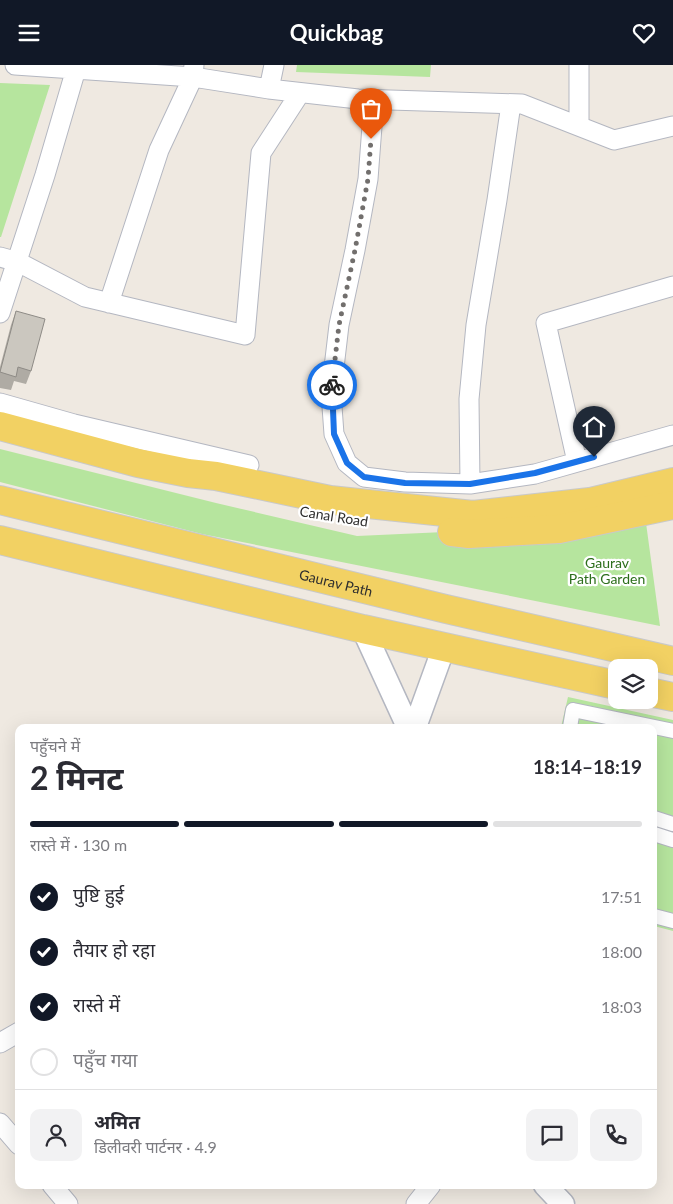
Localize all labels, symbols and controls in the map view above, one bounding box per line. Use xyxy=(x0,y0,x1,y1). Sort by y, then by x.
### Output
icon: menu xyxy=(15,19,43,47)
text: Quickbag xyxy=(290,19,383,46)
icon: heart xyxy=(630,19,658,47)
pin xyxy=(350,88,392,139)
icon: bag xyxy=(357,95,385,123)
courier xyxy=(307,360,357,410)
icon: bike xyxy=(318,371,346,399)
pin xyxy=(573,406,615,457)
icon: home xyxy=(580,413,608,441)
street label: Canal Road xyxy=(299,502,369,530)
park label: Gaurav Path Garden xyxy=(569,554,645,587)
street label: Gaurav Path xyxy=(298,565,375,599)
map controls xyxy=(608,659,658,709)
button: layers xyxy=(608,659,658,709)
text: पहुँचने में xyxy=(30,736,80,755)
text: 18:14–18:19 xyxy=(533,755,642,778)
text: 2 मिनट xyxy=(30,758,124,797)
text: रास्ते में · 130 m xyxy=(30,835,127,854)
icon: check xyxy=(30,883,58,911)
text: पुष्टि हुई xyxy=(73,883,124,906)
text: 17:51 xyxy=(601,887,642,906)
icon: check xyxy=(30,938,58,966)
text: तैयार हो रहा xyxy=(73,938,155,961)
text: 18:00 xyxy=(601,942,642,961)
icon: check xyxy=(30,993,58,1021)
text: रास्ते में xyxy=(73,993,120,1016)
text: 18:03 xyxy=(601,997,642,1016)
text: पहुँच गया xyxy=(73,1048,137,1071)
button: person xyxy=(30,1109,82,1161)
button: chat xyxy=(526,1109,578,1161)
button: phone xyxy=(590,1109,642,1161)
text: अमित xyxy=(94,1110,140,1133)
text: डिलीवरी पार्टनर · 4.9 xyxy=(94,1137,217,1156)

